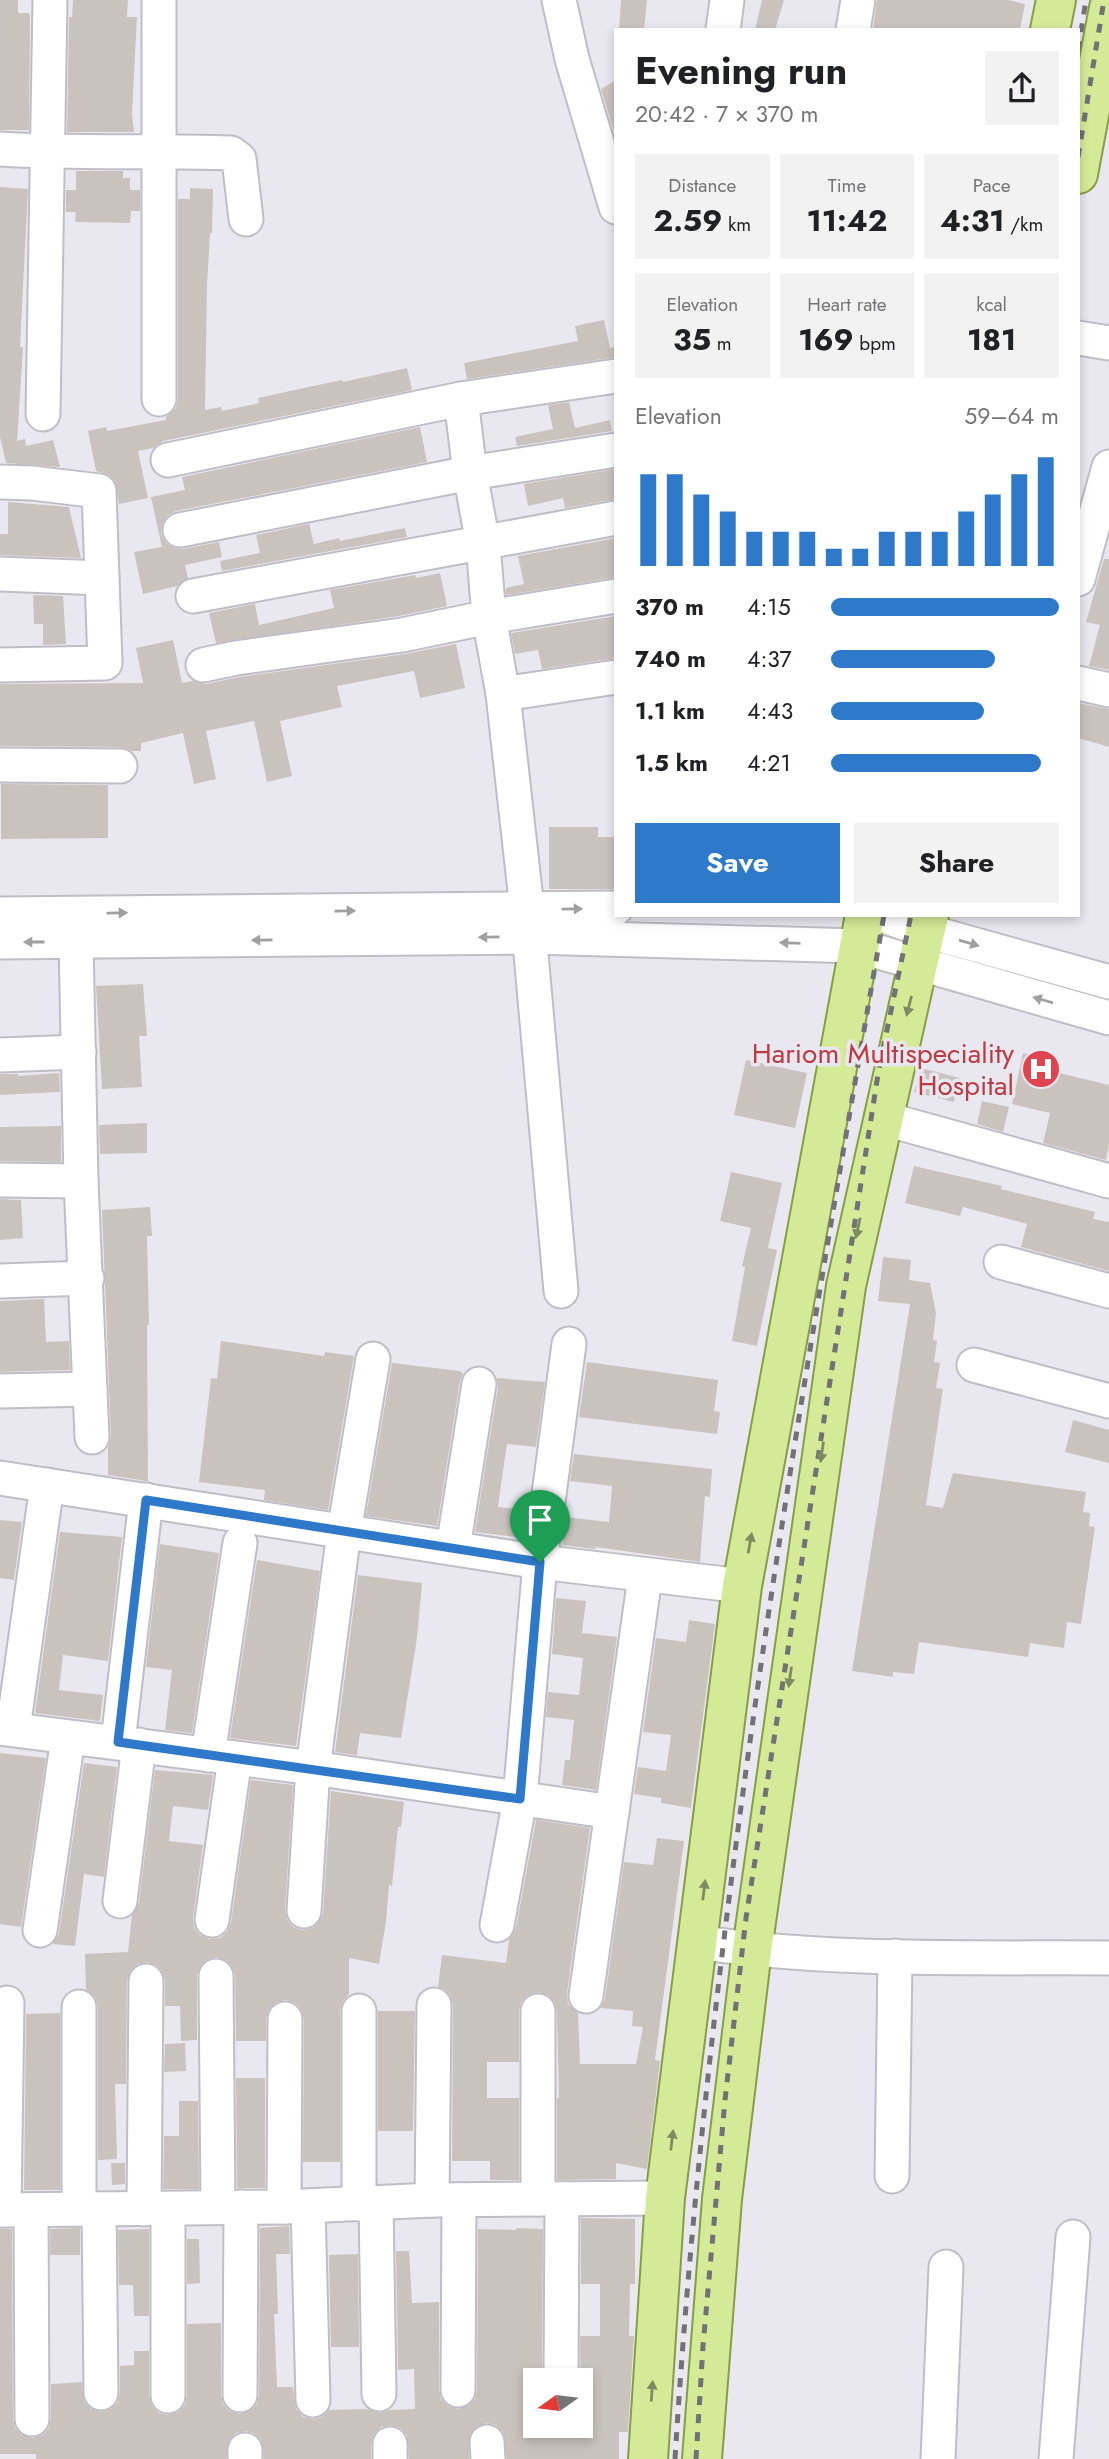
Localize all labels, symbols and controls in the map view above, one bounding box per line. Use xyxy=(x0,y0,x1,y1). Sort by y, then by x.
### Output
text: Evening run xyxy=(635,43,847,98)
button: share xyxy=(985,51,1059,125)
text: 20:42 · 7 × 370 m xyxy=(635,97,819,131)
text: Distance xyxy=(668,172,736,199)
text: Time xyxy=(828,172,866,199)
text: Pace xyxy=(973,172,1011,199)
text: 2.59 xyxy=(654,199,722,242)
text: 11:42 xyxy=(807,199,887,242)
text: 4:31 xyxy=(940,199,1005,242)
text: km xyxy=(722,211,751,238)
text: /km xyxy=(1005,211,1043,238)
text: Elevation xyxy=(666,291,738,318)
text: Heart rate xyxy=(807,291,887,318)
text: kcal xyxy=(976,291,1007,318)
text: 35 xyxy=(673,318,711,361)
text: 169 xyxy=(798,318,854,361)
text: 181 xyxy=(967,318,1016,361)
text: m xyxy=(711,330,732,357)
text: bpm xyxy=(854,330,896,357)
text: Elevation xyxy=(635,399,722,433)
text: 59–64 m xyxy=(964,399,1059,433)
text: 370 m xyxy=(635,590,704,624)
text: 4:15 xyxy=(747,590,791,624)
text: 740 m xyxy=(635,642,706,676)
text: 4:37 xyxy=(747,642,792,676)
text: 1.1 km xyxy=(635,694,705,728)
text: 4:43 xyxy=(747,694,793,728)
text: 1.5 km xyxy=(635,746,708,780)
text: 4:21 xyxy=(747,746,791,780)
button: Save xyxy=(635,823,840,903)
button: Share xyxy=(854,823,1059,903)
one-way arrow xyxy=(561,903,583,914)
one-way arrow xyxy=(334,905,356,917)
one-way arrow xyxy=(106,907,128,919)
one-way arrow xyxy=(478,931,500,943)
one-way arrow xyxy=(251,934,273,946)
one-way arrow xyxy=(23,936,45,948)
one-way arrow xyxy=(779,937,801,948)
one-way arrow xyxy=(958,938,980,949)
one-way arrow xyxy=(1032,994,1053,1004)
one-way arrow xyxy=(903,995,914,1017)
place label: Hariom Multispeciality Hospital xyxy=(752,1033,1015,1106)
hospital icon: Hariom Multispeciality Hospital xyxy=(1020,1048,1062,1090)
one-way arrow xyxy=(853,1217,864,1239)
one-way arrow xyxy=(816,1441,827,1463)
pin xyxy=(510,1490,570,1562)
icon: arrive xyxy=(521,1501,559,1539)
one-way arrow xyxy=(745,1532,756,1554)
one-way arrow xyxy=(785,1666,796,1688)
one-way arrow xyxy=(698,1879,709,1901)
one-way arrow xyxy=(667,2129,678,2151)
north arrow xyxy=(523,2368,593,2438)
map controls xyxy=(523,2368,593,2438)
one-way arrow xyxy=(647,2380,658,2402)

